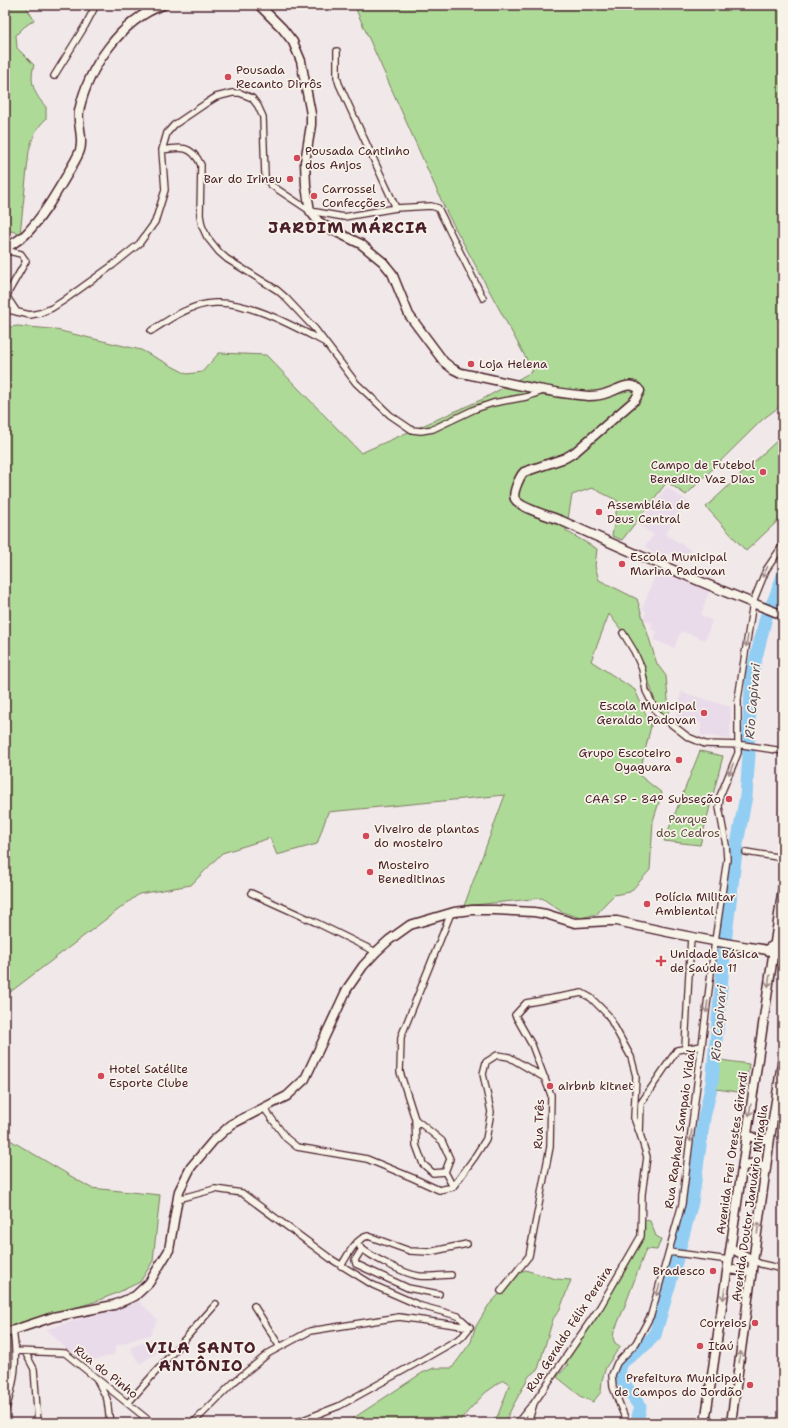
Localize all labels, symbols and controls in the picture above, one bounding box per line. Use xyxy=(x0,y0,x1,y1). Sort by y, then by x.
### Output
place label: Pousada Recanto Dirrôs xyxy=(236,62,322,92)
marker: Pousada Recanto Dirrôs xyxy=(223,72,233,82)
place label: Pousada Cantinho dos Anjos xyxy=(305,143,410,173)
marker: Pousada Cantinho dos Anjos xyxy=(292,153,302,163)
place label: Bar do Irineu xyxy=(204,171,282,187)
marker: Bar do Irineu xyxy=(285,174,295,184)
place label: Carrossel Confecções xyxy=(322,181,386,211)
marker: Carrossel Confecções xyxy=(309,191,319,201)
district label: JARDIM MÁRCIA xyxy=(268,217,428,238)
place label: Loja Helena xyxy=(479,356,548,372)
marker: Loja Helena xyxy=(466,359,476,369)
place label: Campo de Futebol Benedito Vaz Dias xyxy=(650,457,755,487)
marker: Campo de Futebol Benedito Vaz Dias xyxy=(758,467,768,477)
place label: Assembléia de Deus Central xyxy=(607,497,691,527)
marker: Assembléia de Deus Central xyxy=(594,507,604,517)
place label: Escola Municipal Marina Padovan xyxy=(630,549,727,579)
marker: Escola Municipal Marina Padovan xyxy=(617,559,627,569)
one-way arrow xyxy=(761,566,768,578)
one-way arrow xyxy=(743,634,751,647)
water label: Rio Capivari xyxy=(741,662,764,740)
place label: Escola Municipal Geraldo Padovan xyxy=(597,698,696,728)
marker: Escola Municipal Geraldo Padovan xyxy=(699,708,709,718)
place label: Grupo Escoteiro Oyaguara xyxy=(579,745,672,775)
marker: Grupo Escoteiro Oyaguara xyxy=(674,755,684,765)
one-way arrow xyxy=(727,762,734,774)
place label: CAA SP - 84º Subseção xyxy=(585,791,721,807)
marker: CAA SP - 84º Subseção xyxy=(724,794,734,804)
park label: Parque dos Cedros xyxy=(656,811,720,841)
place label: Viveiro de plantas do mosteiro xyxy=(374,821,480,851)
marker: Viveiro de plantas do mosteiro xyxy=(361,831,371,841)
place label: Mosteiro Beneditinas xyxy=(378,857,445,887)
marker: Mosteiro Beneditinas xyxy=(365,867,375,877)
place label: Polícia Militar Ambiental xyxy=(655,889,736,919)
marker: Polícia Militar Ambiental xyxy=(642,899,652,909)
place label: Unidade Básica de Saúde 11 xyxy=(670,946,759,976)
marker: Unidade Básica de Saúde 11 xyxy=(655,955,667,967)
one-way arrow xyxy=(765,974,773,987)
water label: Rio Capivari xyxy=(707,984,730,1062)
one-way arrow xyxy=(703,1000,711,1013)
street label: Rua Raphael Sampaio Vidal xyxy=(661,1048,699,1210)
place label: Hotel Satélite Esporte Clube xyxy=(109,1061,189,1091)
street label: Avenida Frei Orestes Girardi xyxy=(713,1070,751,1236)
marker: Hotel Satélite Esporte Clube xyxy=(96,1071,106,1081)
place label: airbnb kitnet xyxy=(558,1078,634,1094)
marker: airbnb kitnet xyxy=(545,1081,555,1091)
street label: Rua Três xyxy=(530,1099,548,1149)
street label: Avenida Doutor Januário Miraglia xyxy=(728,1103,772,1303)
one-way arrow xyxy=(746,1103,754,1116)
one-way arrow xyxy=(687,1129,695,1142)
one-way arrow xyxy=(754,1222,762,1235)
street label: Rua Geraldo Félix Pereira xyxy=(522,1263,616,1395)
place label: Bradesco xyxy=(653,1263,705,1279)
marker: Bradesco xyxy=(708,1266,718,1276)
one-way arrow xyxy=(654,1284,661,1297)
one-way arrow xyxy=(720,1287,728,1300)
place label: Correios xyxy=(700,1315,747,1331)
marker: Correios xyxy=(750,1318,760,1328)
district label: VILA SANTO ANTÔNIO xyxy=(146,1337,256,1376)
place label: Itaú xyxy=(708,1338,734,1354)
marker: Itaú xyxy=(695,1341,705,1351)
street label: Rua do Pinho xyxy=(71,1342,141,1402)
one-way arrow xyxy=(736,1351,744,1364)
place label: Prefeitura Municipal de Campos do Jordão xyxy=(614,1370,742,1400)
marker: Prefeitura Municipal de Campos do Jordão xyxy=(745,1380,755,1390)

